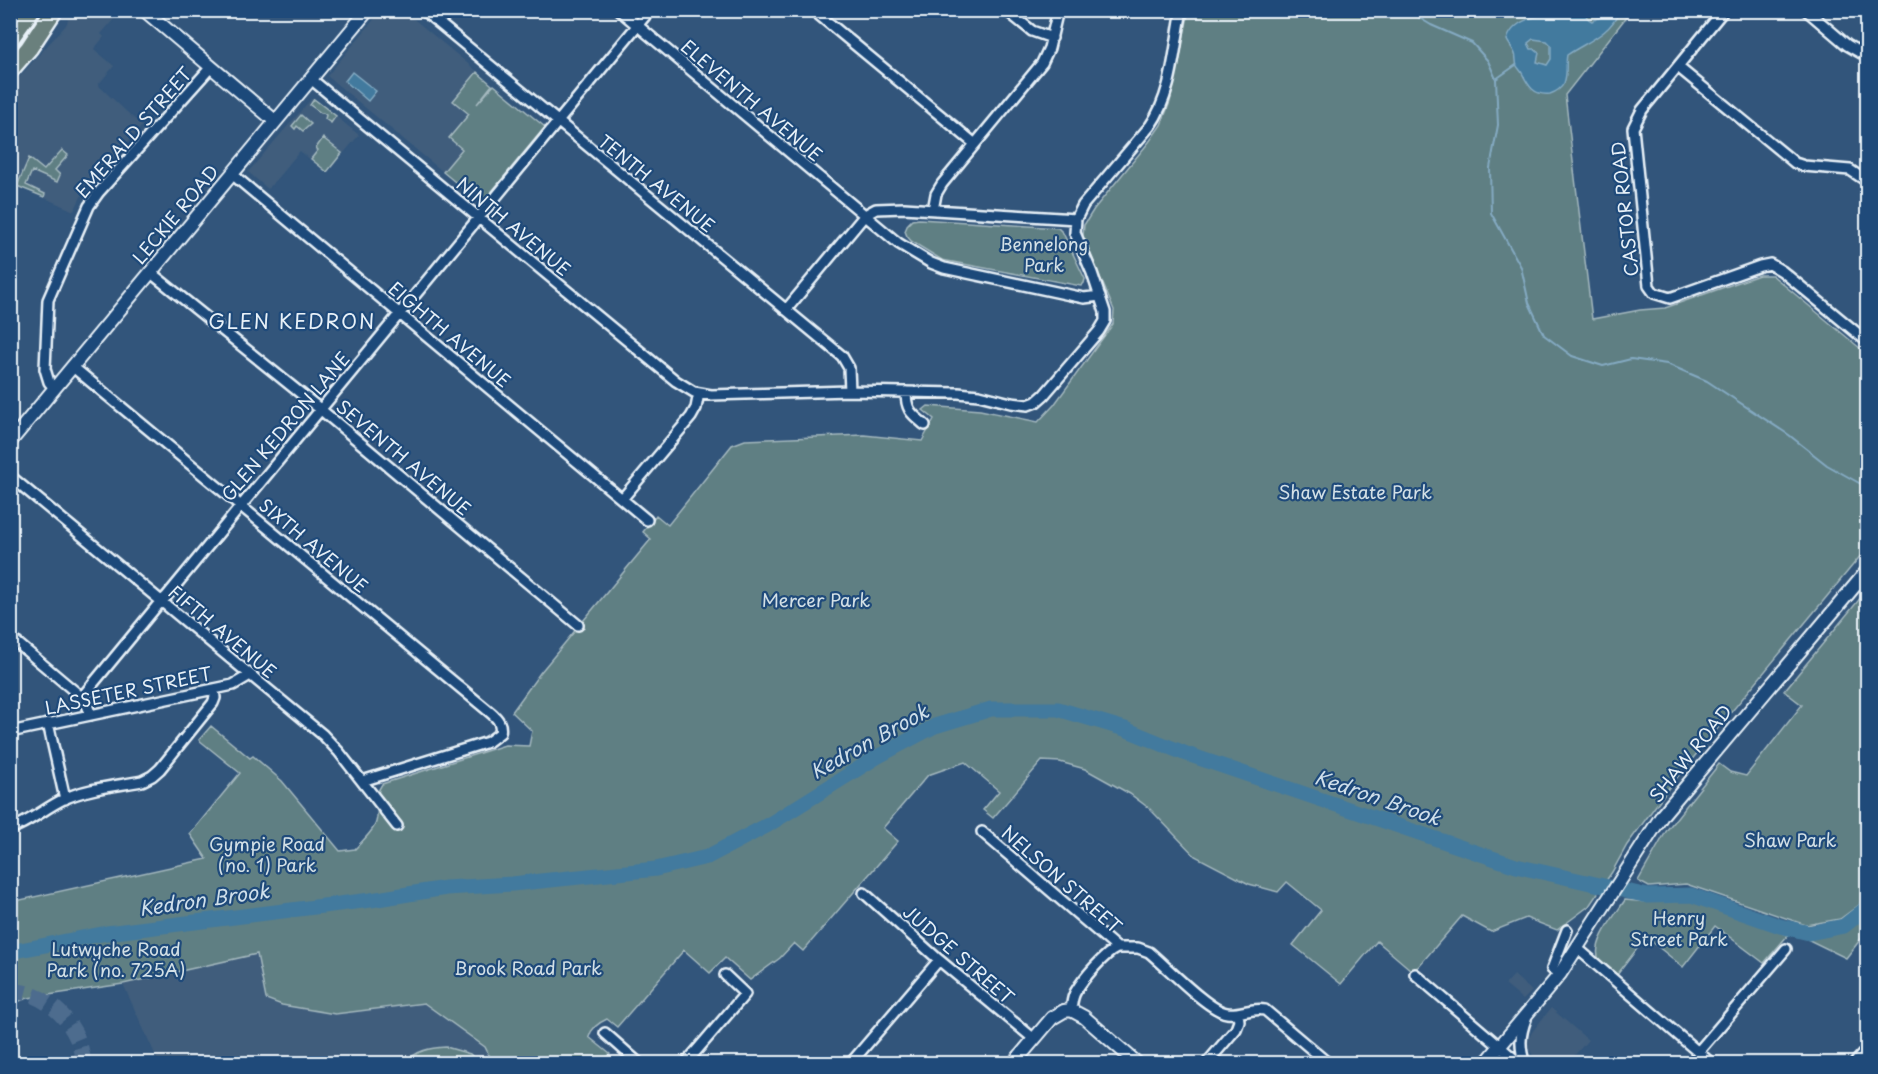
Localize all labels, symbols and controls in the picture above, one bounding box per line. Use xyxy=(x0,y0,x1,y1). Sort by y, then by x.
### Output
street label: ELEVENTH AVENUE xyxy=(675,33,829,167)
street label: EMERALD STREET xyxy=(68,60,198,204)
street label: TENTH AVENUE xyxy=(593,128,721,238)
street label: CASTOR ROAD xyxy=(1603,140,1645,278)
street label: LECKIE ROAD xyxy=(125,158,225,270)
street label: NINTH AVENUE xyxy=(451,170,577,282)
park label: Bennelong Park xyxy=(999,230,1089,278)
street label: EIGHTH AVENUE xyxy=(383,275,517,393)
district label: GLEN KEDRON xyxy=(208,306,376,336)
street label: GLEN KEDRON LANE xyxy=(214,345,356,507)
street label: SEVENTH AVENUE xyxy=(331,393,477,521)
park label: Shaw Estate Park xyxy=(1278,478,1432,505)
street label: SIXTH AVENUE xyxy=(254,491,374,599)
street label: FIFTH AVENUE xyxy=(163,578,283,684)
park label: Mercer Park xyxy=(762,586,870,613)
street label: LASSETER STREET xyxy=(42,659,215,721)
water label: Kedron Brook xyxy=(804,695,935,786)
street label: SHAW ROAD xyxy=(1642,698,1738,808)
water label: Kedron Brook xyxy=(1311,761,1446,833)
street label: NELSON STREET xyxy=(996,819,1129,939)
park label: Shaw Park xyxy=(1744,826,1836,853)
park label: Gympie Road (no. 1) Park xyxy=(209,830,325,878)
water label: Kedron Brook xyxy=(137,875,273,923)
street label: JUDGE STREET xyxy=(898,898,1021,1010)
park label: Henry Street Park xyxy=(1630,904,1728,952)
park label: Lutwyche Road Park (no. 725A) xyxy=(46,935,186,983)
park label: Brook Road Park xyxy=(454,954,602,981)

